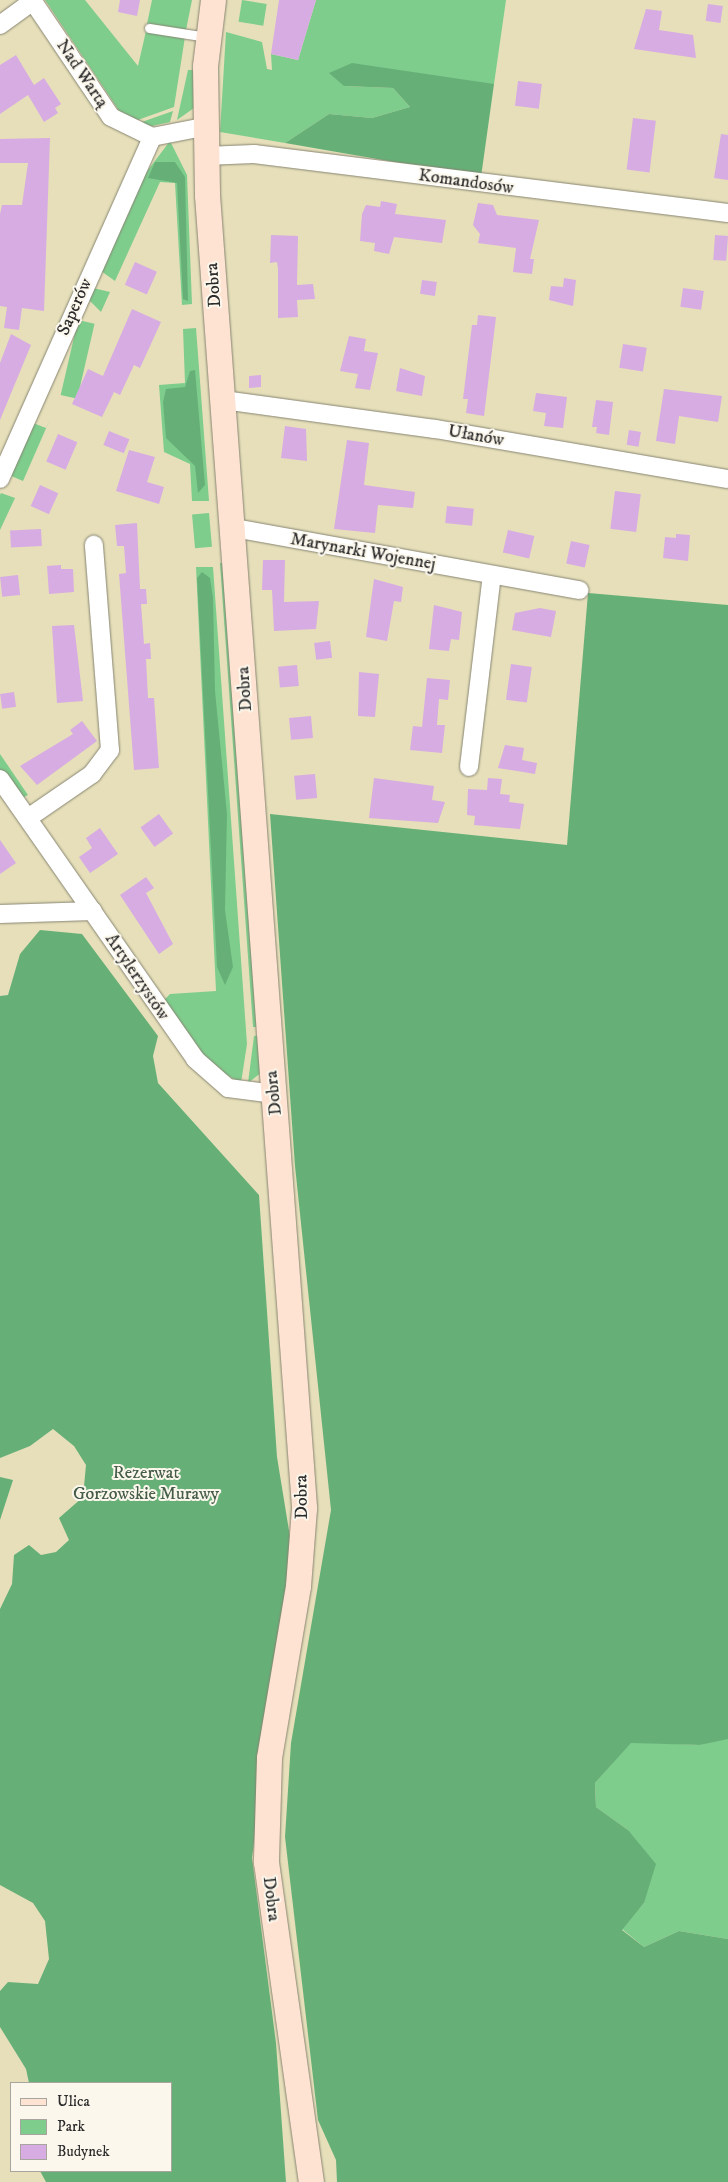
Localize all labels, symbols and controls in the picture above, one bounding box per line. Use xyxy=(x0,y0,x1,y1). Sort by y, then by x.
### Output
street label: Nad Wartą xyxy=(51,36,113,112)
street label: Komandosów xyxy=(417,165,515,199)
street label: Dobra xyxy=(202,262,226,308)
street label: Saperów xyxy=(53,275,97,339)
street label: Ułanów xyxy=(446,420,506,452)
street label: Marynarki Wojennej xyxy=(289,529,437,575)
street label: Dobra xyxy=(233,666,257,712)
street label: Artylerzystów xyxy=(100,930,174,1024)
street label: Dobra xyxy=(261,1070,287,1116)
park label: Rezerwat Gorzowskie Murawy xyxy=(73,1463,219,1506)
street label: Dobra xyxy=(291,1474,313,1520)
street label: Dobra xyxy=(258,1875,284,1923)
legend xyxy=(10,2082,172,2172)
text: Ulica xyxy=(57,2092,90,2111)
text: Park xyxy=(57,2117,85,2136)
text: Budynek xyxy=(57,2142,110,2161)

